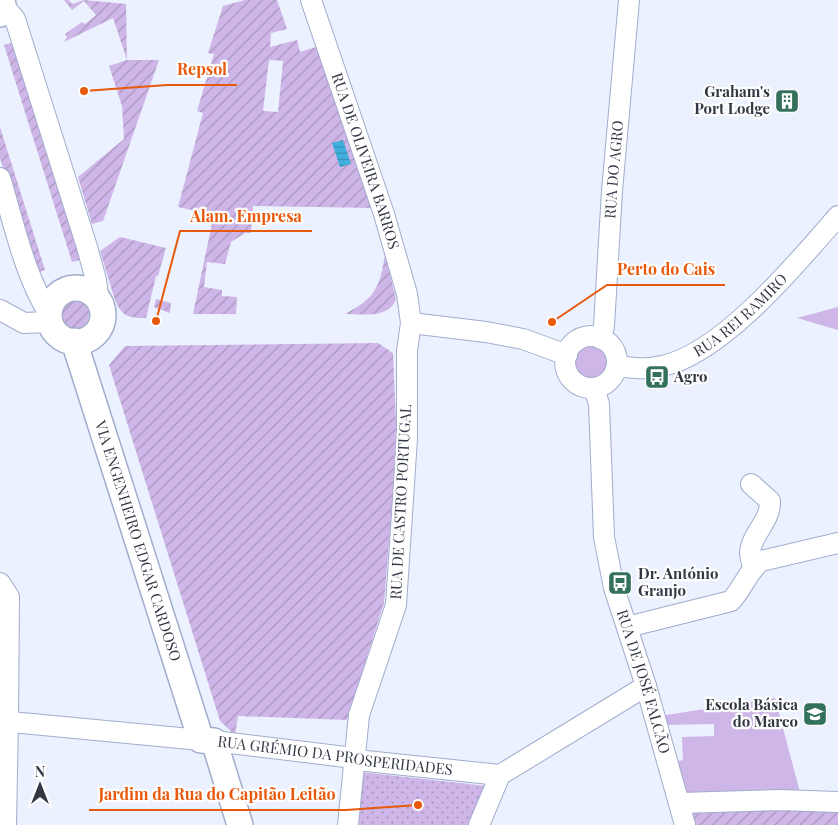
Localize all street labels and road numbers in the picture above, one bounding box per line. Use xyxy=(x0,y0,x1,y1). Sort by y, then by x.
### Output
street label: RUA DE OLIVEIRA BARROS xyxy=(328,70,405,251)
street label: RUA DO AGRO xyxy=(599,120,627,219)
street label: RUA REI RAMIRO xyxy=(689,269,791,361)
street label: RUA DE CASTRO PORTUGAL xyxy=(385,404,415,600)
street label: VIA ENGENHEIRO EDGAR CARDOSO xyxy=(91,417,186,664)
street label: RUA DE JOSÉ FALCÃO xyxy=(613,607,675,756)
street label: RUA GRÉMIO DA PROSPERIDADES xyxy=(216,731,454,779)

